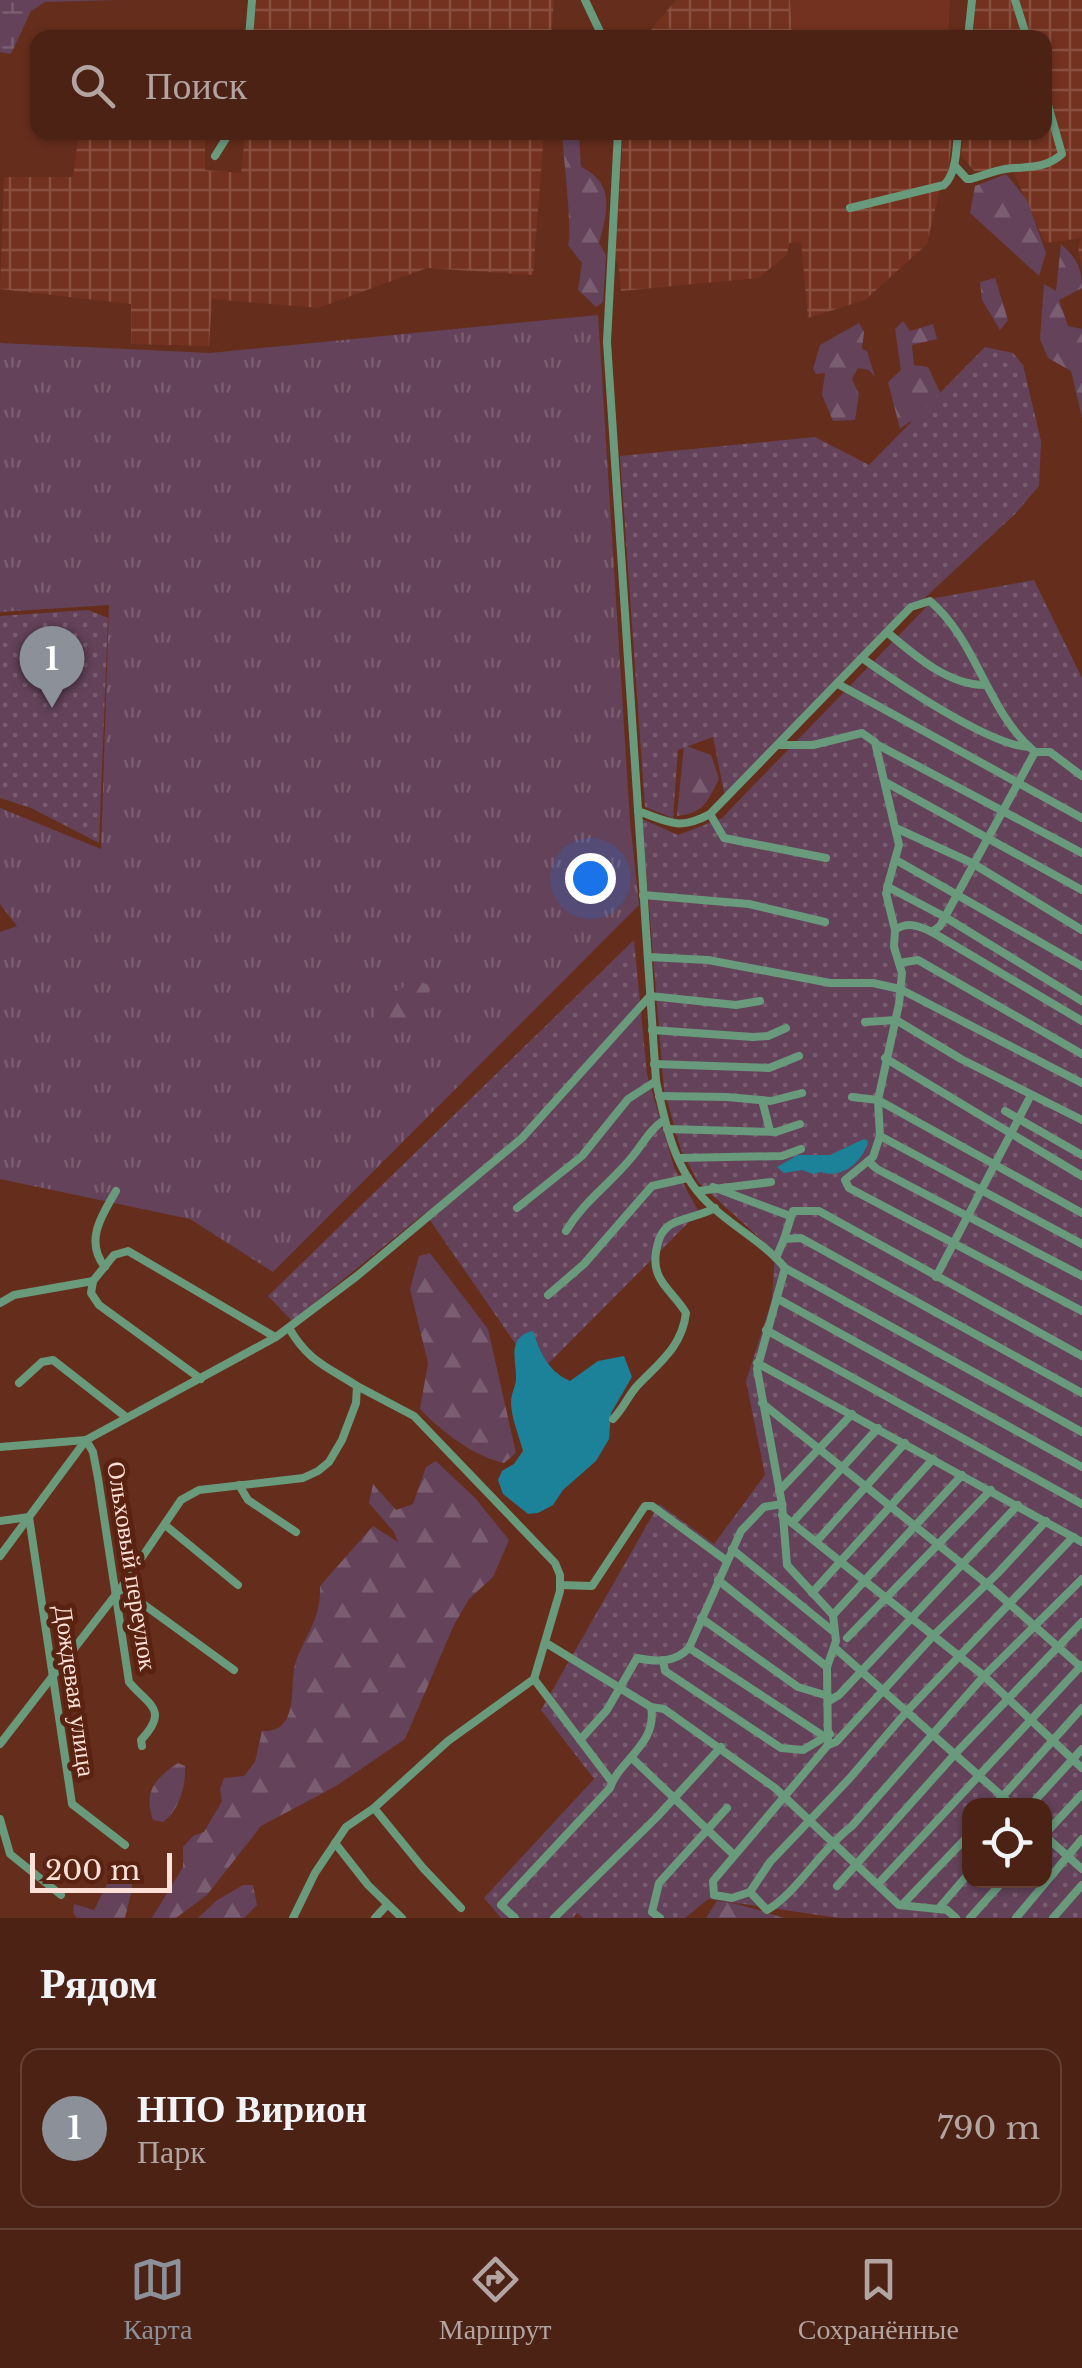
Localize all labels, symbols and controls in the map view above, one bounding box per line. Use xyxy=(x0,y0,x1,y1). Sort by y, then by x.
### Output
search box xyxy=(30,30,1052,140)
icon: search xyxy=(65,58,120,113)
text: Поиск xyxy=(145,62,247,109)
pin: 1 xyxy=(20,626,84,708)
your location xyxy=(565,853,616,904)
street label: Ольховый переулок xyxy=(100,1459,164,1674)
street label: Дождевая улица xyxy=(48,1603,102,1779)
map controls xyxy=(962,1798,1052,1888)
button: locate xyxy=(962,1798,1052,1888)
scale bar xyxy=(30,1848,172,1892)
text: 200 m xyxy=(45,1853,140,1888)
text: Рядом xyxy=(40,1957,157,2009)
text: НПО Вирион xyxy=(137,2085,367,2132)
text: 1 xyxy=(68,2108,81,2148)
text: 790 m xyxy=(937,2108,1040,2148)
text: Парк xyxy=(137,2132,206,2172)
tab: Карта xyxy=(123,2252,193,2347)
tab: Маршрут xyxy=(439,2252,552,2347)
tab: Сохранённые xyxy=(798,2252,959,2347)

